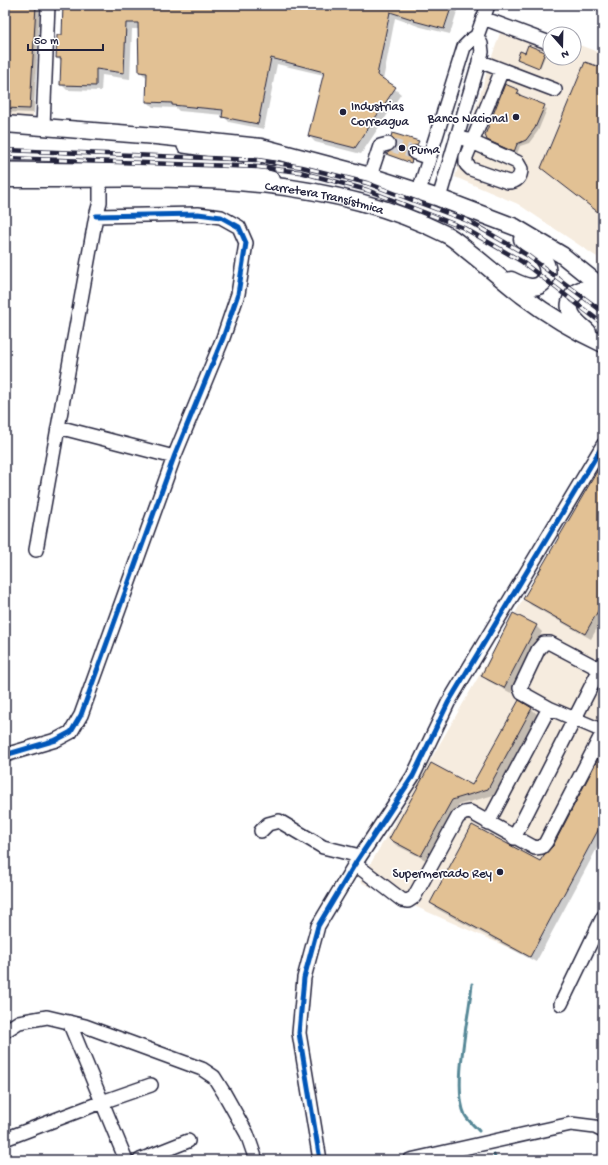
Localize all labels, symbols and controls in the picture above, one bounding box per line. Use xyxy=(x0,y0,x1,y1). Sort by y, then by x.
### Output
scale bar xyxy=(28,26,103,52)
north arrow xyxy=(542,26,582,66)
text: 50 m xyxy=(34,35,59,49)
text: N xyxy=(559,47,570,60)
place label: Industrias Correagua xyxy=(351,100,409,130)
marker: Industrias Correagua xyxy=(338,107,348,117)
place label: Banco Nacional xyxy=(427,112,508,127)
marker: Banco Nacional xyxy=(511,112,521,122)
marker: Puma xyxy=(397,143,407,153)
place label: Puma xyxy=(409,143,441,158)
street label: Carretera Transístmica xyxy=(264,180,386,219)
place label: Supermercado Rey xyxy=(393,867,493,882)
marker: Supermercado Rey xyxy=(495,867,505,877)

